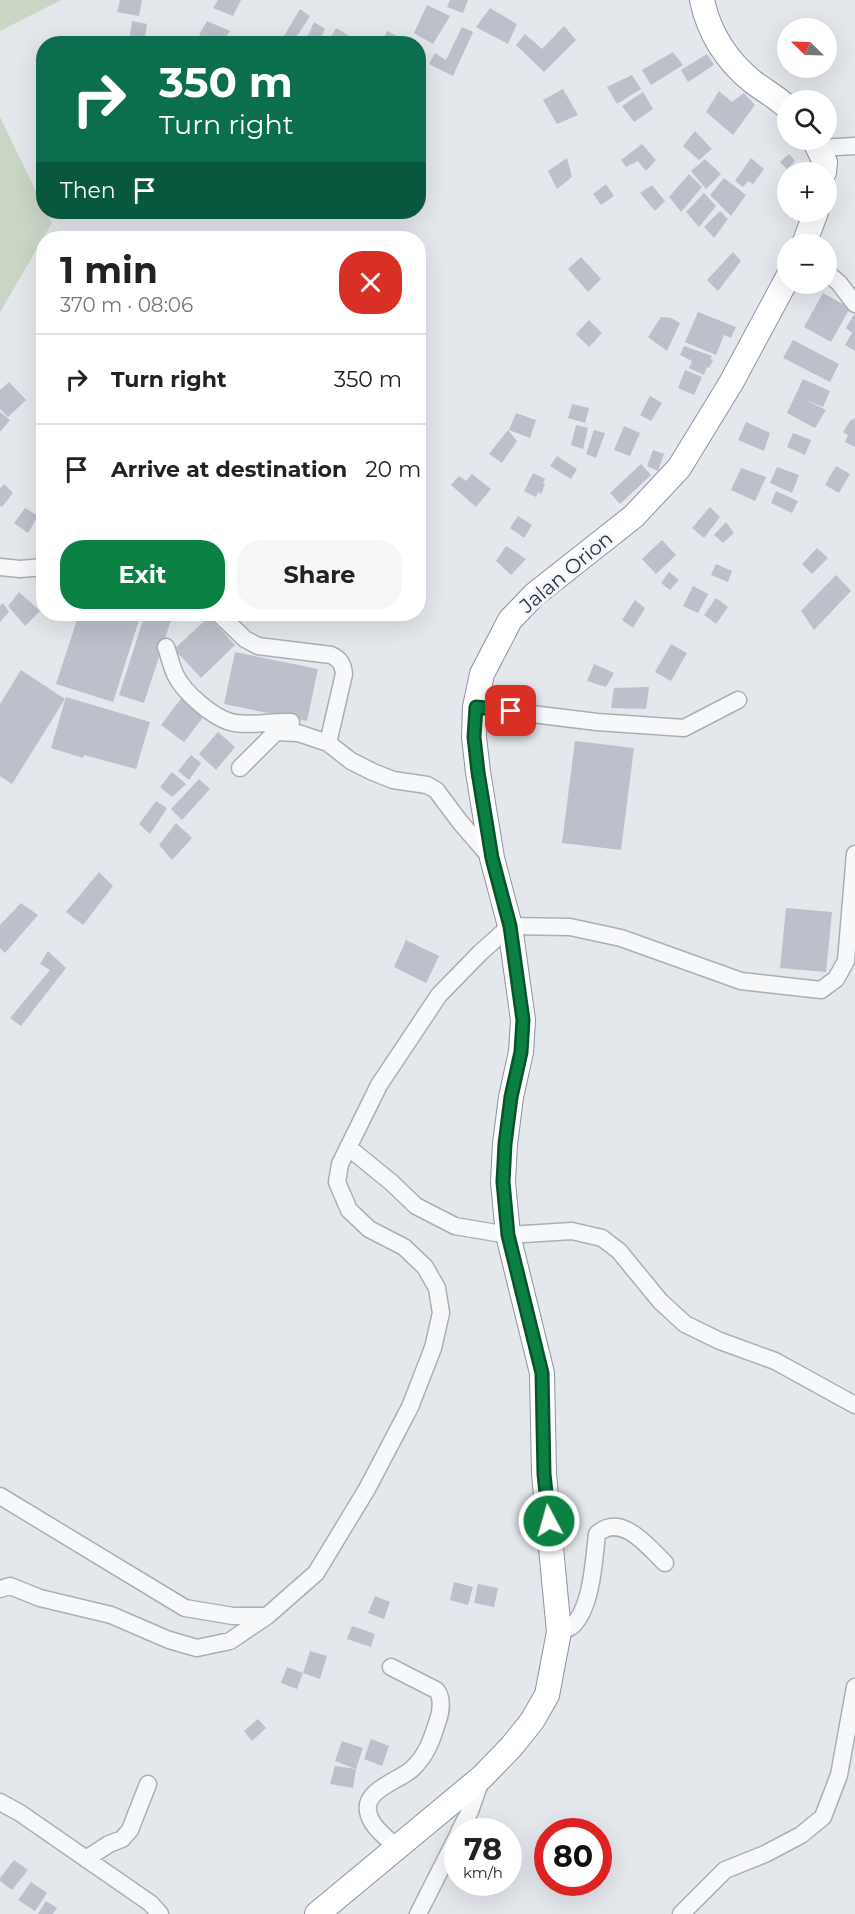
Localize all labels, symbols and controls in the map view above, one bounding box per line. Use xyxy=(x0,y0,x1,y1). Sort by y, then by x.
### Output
north arrow xyxy=(777,18,837,78)
map controls xyxy=(777,18,837,294)
text: 350 m xyxy=(159,56,293,108)
icon: right xyxy=(60,60,138,138)
button: search xyxy=(777,90,837,150)
text: Turn right xyxy=(159,108,294,141)
button: + xyxy=(777,162,837,222)
icon: arrive xyxy=(128,174,161,207)
text: Then xyxy=(60,177,116,204)
button: − xyxy=(777,234,837,294)
text: 1 min xyxy=(60,248,158,292)
button: close xyxy=(339,251,402,314)
text: 370 m · 08:06 xyxy=(60,293,193,317)
icon: right xyxy=(60,363,93,396)
text: Turn right xyxy=(111,366,226,393)
text: 350 m xyxy=(334,366,402,393)
icon: arrive xyxy=(60,453,93,486)
text: Arrive at destination xyxy=(111,456,347,483)
text: 20 m xyxy=(365,456,421,483)
street label: Jalan Orion xyxy=(514,526,617,618)
button: Exit xyxy=(60,540,225,609)
button: Share xyxy=(237,540,402,609)
pin xyxy=(485,685,536,736)
icon: arrive xyxy=(494,694,527,727)
position arrow xyxy=(517,1489,581,1553)
speed limit sign: 80 xyxy=(534,1818,612,1896)
text: 78 xyxy=(464,1831,502,1868)
text: km/h xyxy=(463,1863,503,1882)

